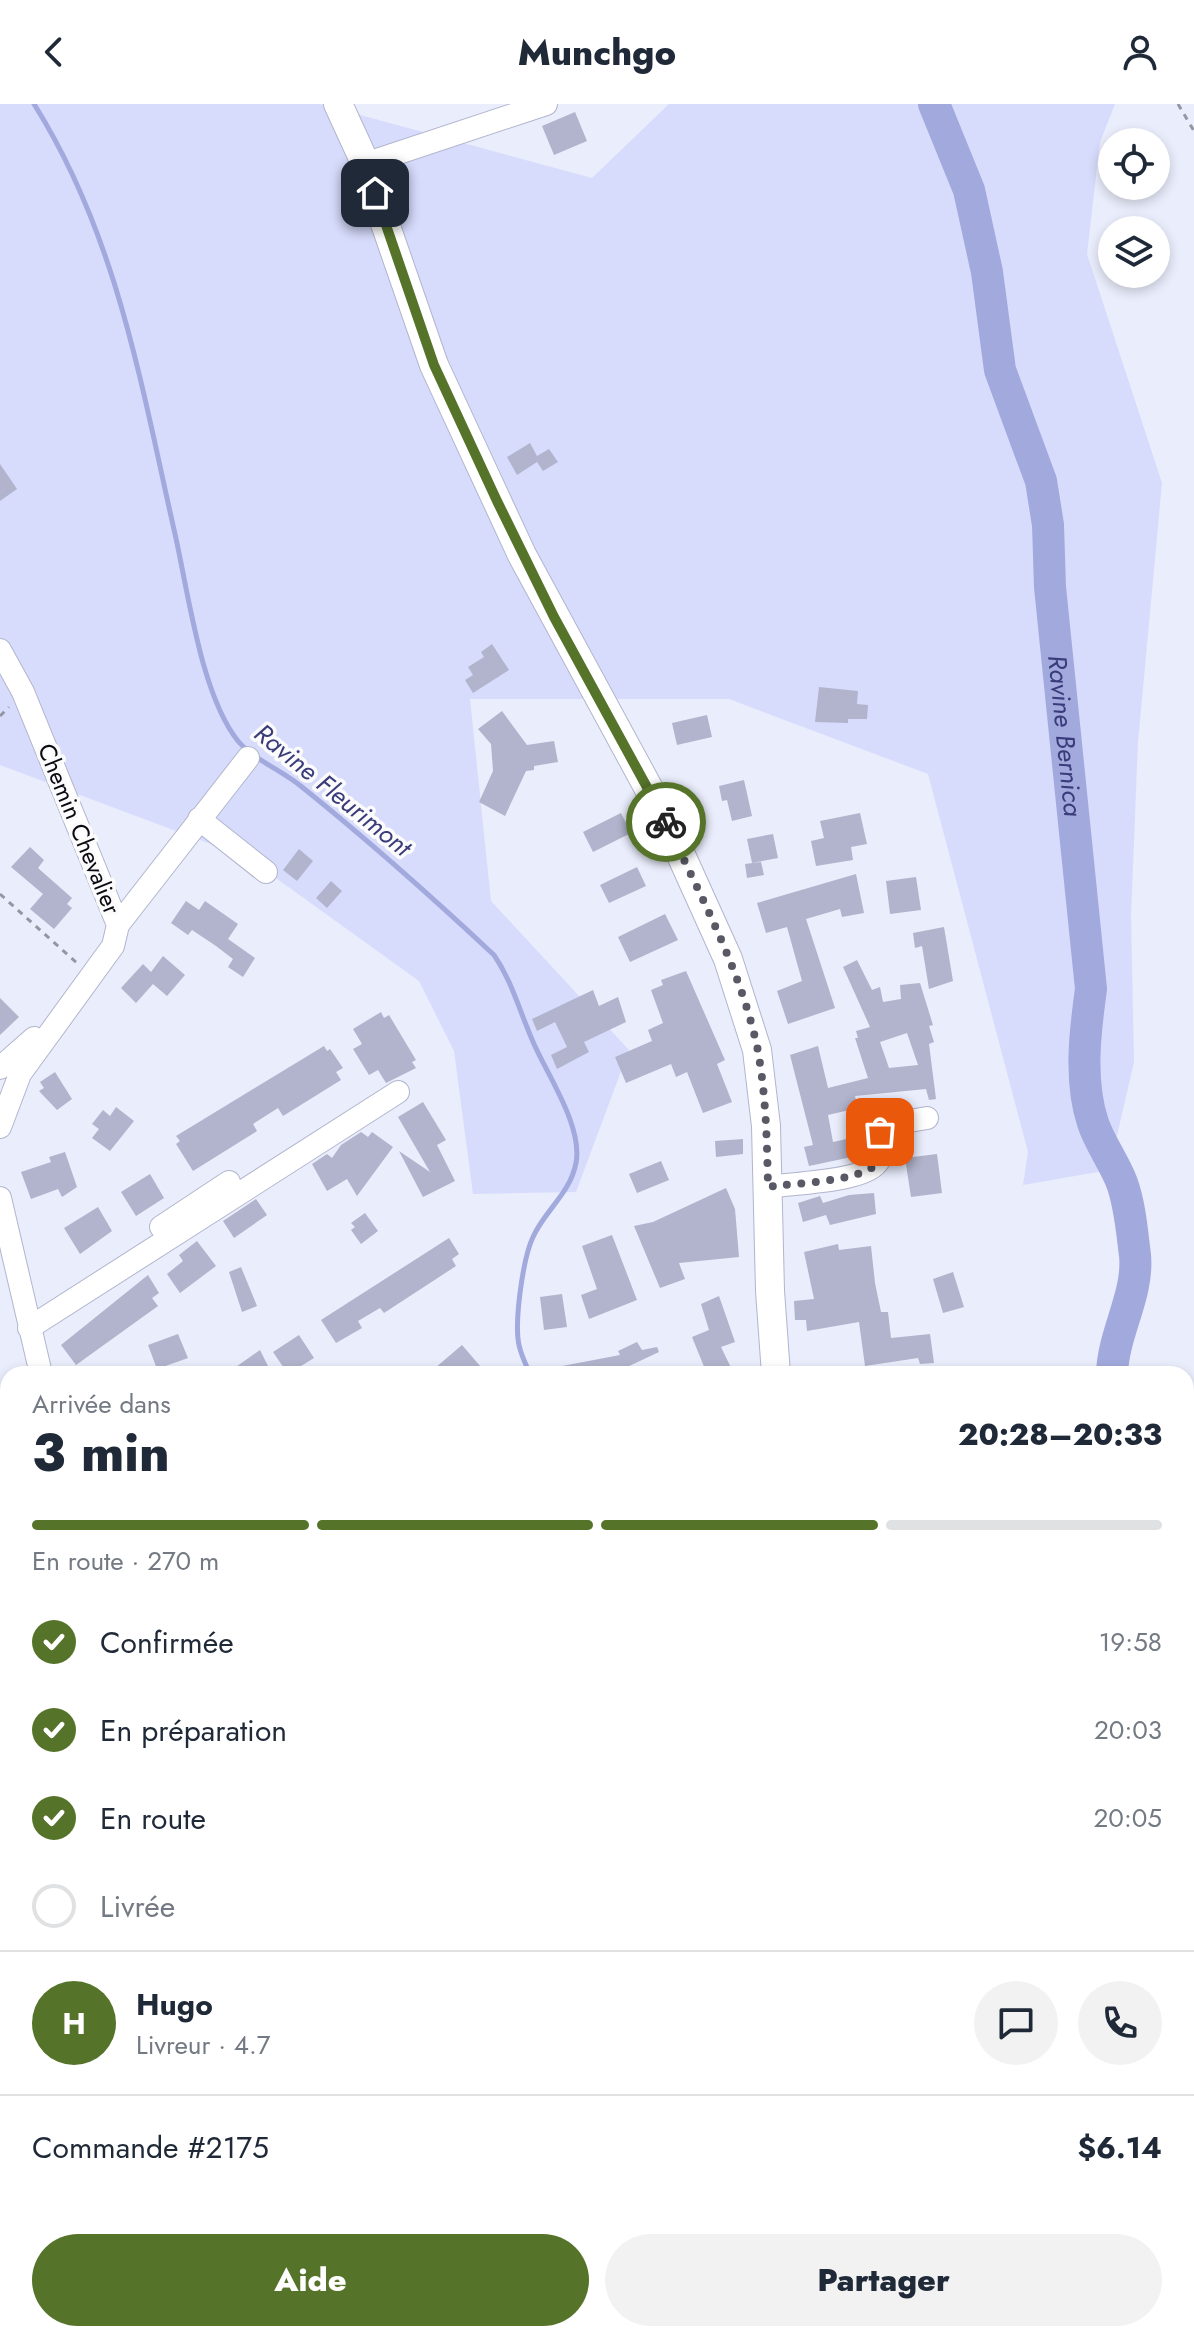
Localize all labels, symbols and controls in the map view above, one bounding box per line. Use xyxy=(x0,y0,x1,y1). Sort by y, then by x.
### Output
text: Munchgo xyxy=(518,26,676,78)
icon: back xyxy=(32,30,76,74)
icon: person xyxy=(1118,30,1162,74)
map controls xyxy=(1098,128,1170,288)
button: locate xyxy=(1098,128,1170,200)
pin xyxy=(341,159,409,227)
icon: home xyxy=(353,171,397,215)
button: layers xyxy=(1098,216,1170,288)
water label: Ravine Bernica xyxy=(1038,653,1092,819)
water label: Ravine Fleurimont xyxy=(246,715,421,867)
street label: Chemin Chevalier xyxy=(29,738,130,920)
courier xyxy=(626,782,706,862)
icon: bike xyxy=(644,800,688,844)
pin xyxy=(846,1098,914,1166)
icon: bag xyxy=(858,1110,902,1154)
text: Arrivée dans xyxy=(32,1385,171,1423)
text: 20:28–20:33 xyxy=(958,1413,1162,1456)
text: 3 min xyxy=(32,1415,170,1491)
text: En route · 270 m xyxy=(32,1542,219,1580)
icon: check xyxy=(32,1620,76,1664)
text: Confirmée xyxy=(100,1621,234,1664)
text: 19:58 xyxy=(1099,1623,1162,1661)
icon: check xyxy=(32,1708,76,1752)
text: En préparation xyxy=(100,1709,287,1752)
text: 20:03 xyxy=(1094,1711,1162,1749)
icon: check xyxy=(32,1796,76,1840)
text: En route xyxy=(100,1797,206,1840)
text: 20:05 xyxy=(1094,1799,1162,1837)
text: Livrée xyxy=(100,1885,175,1928)
button: chat xyxy=(974,1981,1058,2065)
button: phone xyxy=(1078,1981,1162,2065)
text: Hugo xyxy=(136,1983,213,2026)
text: H xyxy=(62,2002,86,2045)
text: Livreur · 4.7 xyxy=(136,2026,270,2064)
text: Commande #2175 xyxy=(32,2126,269,2169)
text: $6.14 xyxy=(1077,2126,1162,2169)
button: Aide xyxy=(32,2234,589,2326)
button: Partager xyxy=(605,2234,1162,2326)

